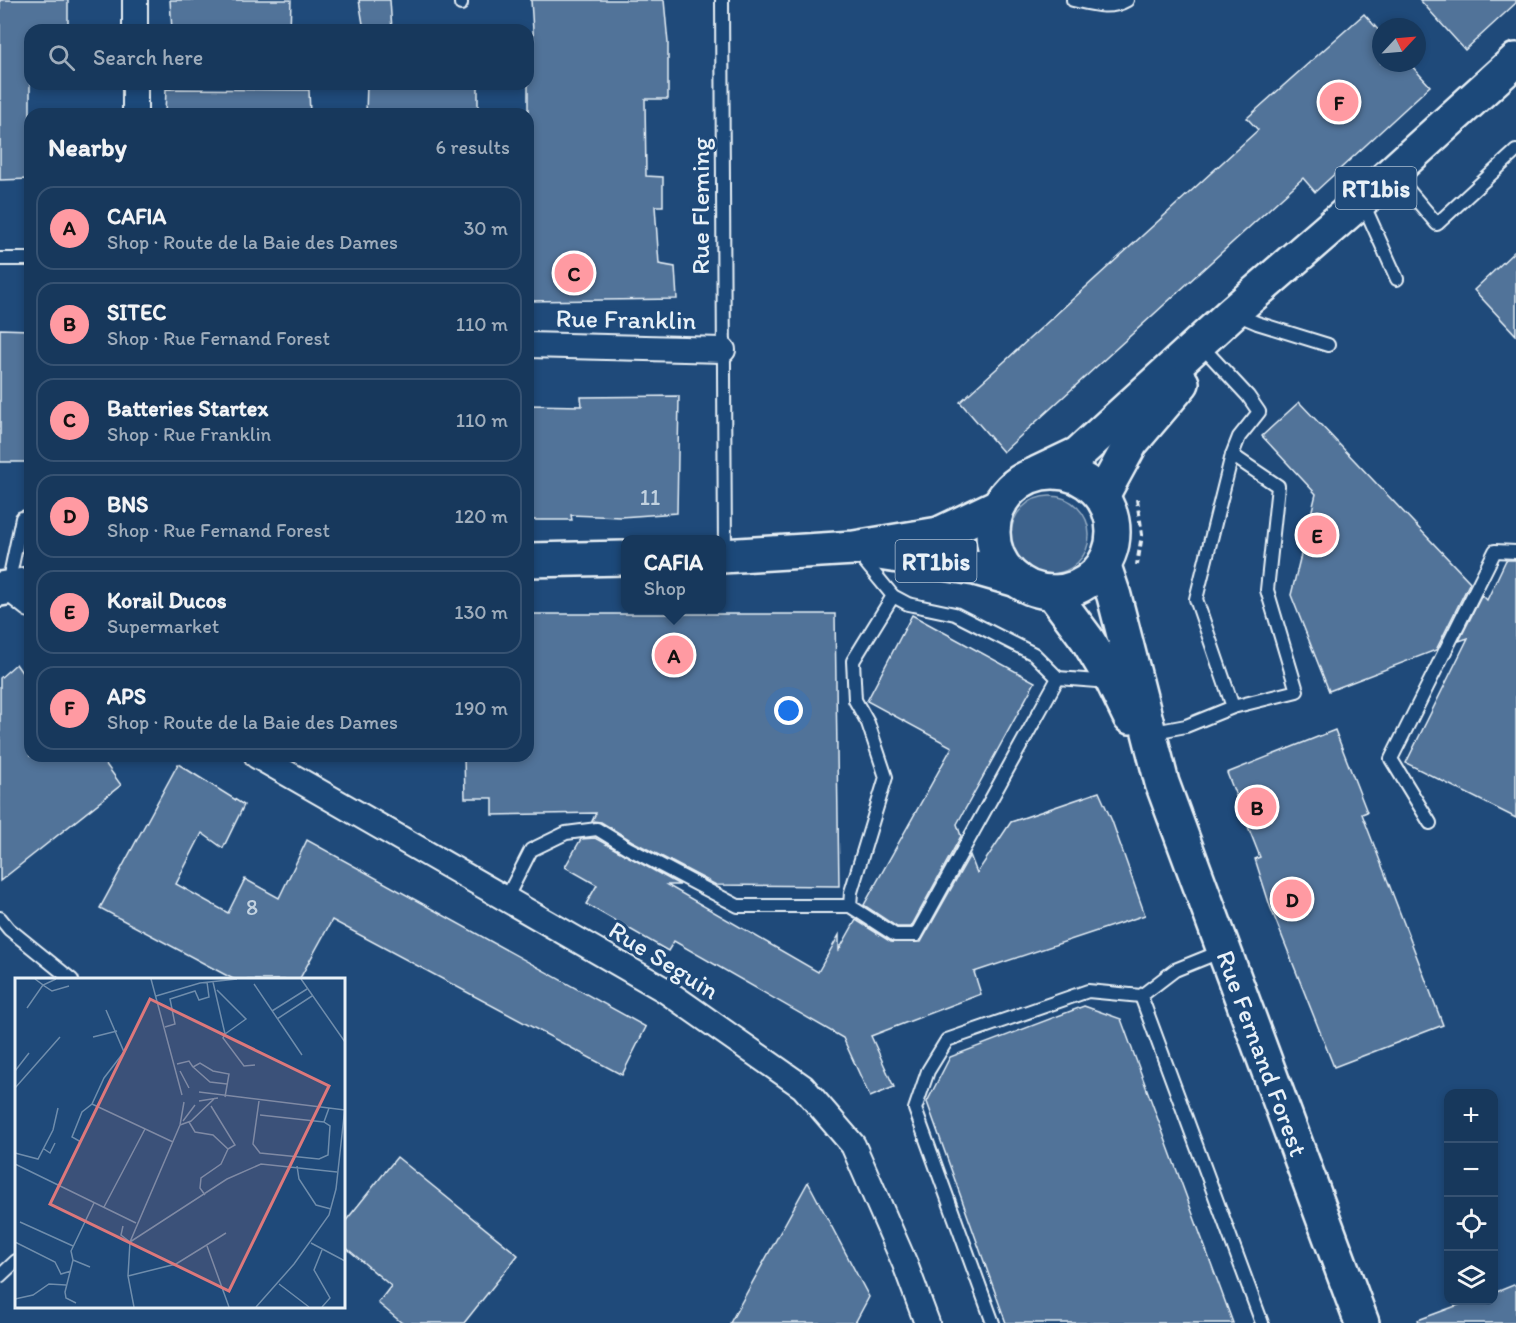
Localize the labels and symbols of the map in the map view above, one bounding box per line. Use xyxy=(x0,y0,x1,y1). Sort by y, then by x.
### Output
north arrow xyxy=(1372,18,1426,72)
pin: F xyxy=(1320,80,1358,124)
street label: Rue Fleming xyxy=(684,137,716,275)
road number: RT1bis xyxy=(1336,167,1416,209)
pin: C xyxy=(554,250,594,296)
street label: Rue Franklin xyxy=(555,302,697,336)
house number: 11 xyxy=(640,484,660,511)
pin: E xyxy=(1298,512,1336,558)
road number: RT1bis xyxy=(896,540,976,582)
pin: A xyxy=(654,632,694,678)
your location xyxy=(774,696,803,725)
pin: B xyxy=(1238,784,1276,830)
pin: D xyxy=(1272,876,1312,922)
house number: 8 xyxy=(246,894,258,921)
street label: Rue Seguin xyxy=(603,914,725,1006)
street label: Rue Fernand Forest xyxy=(1209,946,1315,1161)
inset map xyxy=(15,978,345,1308)

